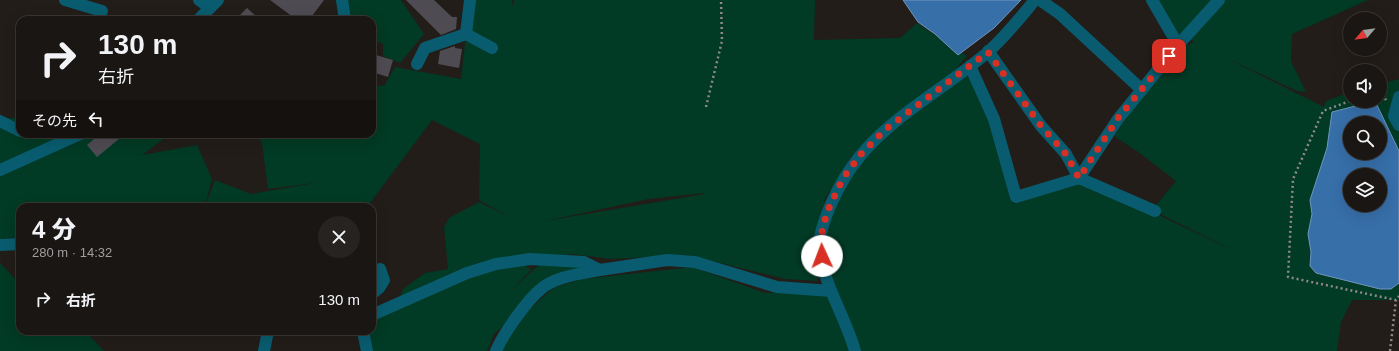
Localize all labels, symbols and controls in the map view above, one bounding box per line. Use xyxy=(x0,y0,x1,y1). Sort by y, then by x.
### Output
north arrow xyxy=(1343,12,1387,56)
map controls xyxy=(1343,12,1387,212)
text: 130 m xyxy=(98,29,177,60)
icon: right xyxy=(32,32,84,84)
pin xyxy=(1152,39,1186,73)
icon: arrive xyxy=(1158,45,1180,67)
button: sound xyxy=(1343,64,1387,108)
text: 右折 xyxy=(98,67,134,87)
icon: left xyxy=(85,108,107,130)
text: その先 xyxy=(32,112,77,129)
button: search xyxy=(1343,116,1387,160)
button: layers xyxy=(1343,168,1387,212)
text: 4 分 xyxy=(32,216,76,243)
button: close xyxy=(318,216,360,258)
position arrow xyxy=(801,235,843,277)
text: 280 m · 14:32 xyxy=(32,245,112,260)
icon: right xyxy=(32,288,54,310)
text: 130 m xyxy=(318,291,360,308)
text: 右折 xyxy=(66,292,96,309)

